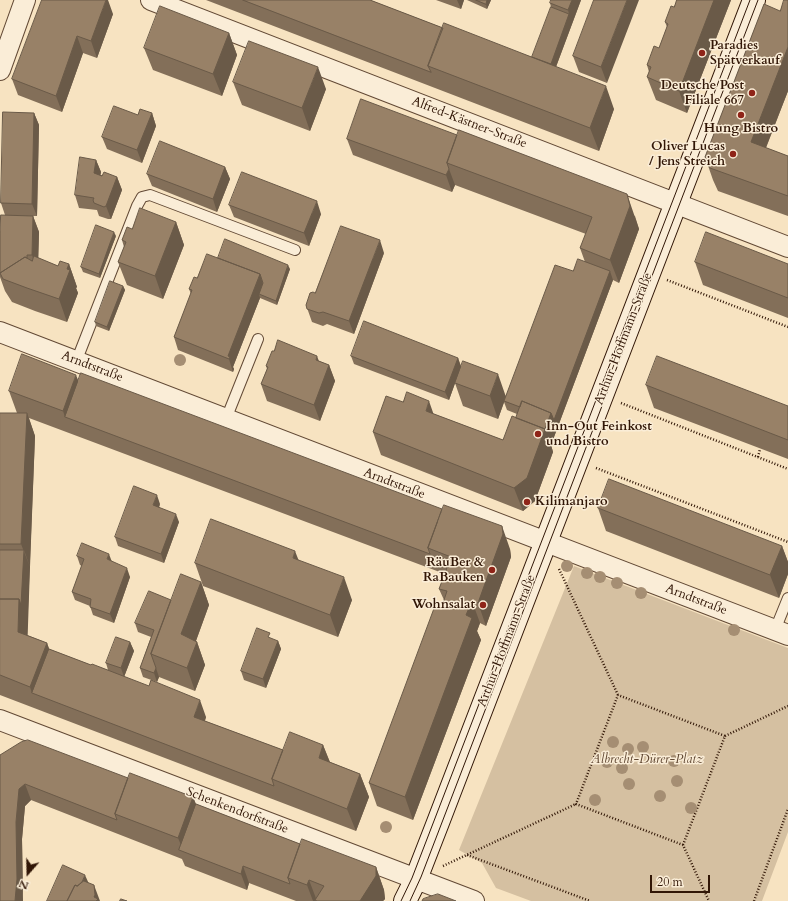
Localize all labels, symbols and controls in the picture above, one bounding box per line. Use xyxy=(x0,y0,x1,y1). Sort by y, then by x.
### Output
place label: Paradies Spätverkauf xyxy=(710,38,780,69)
marker: Paradies Spätverkauf xyxy=(697,48,707,58)
place label: Deutsche Post Filiale 667 xyxy=(661,78,744,109)
marker: Deutsche Post Filiale 667 xyxy=(747,88,757,98)
street label: Alfred-Kästner-Straße xyxy=(409,94,529,152)
marker: Hung Bistro xyxy=(736,110,746,120)
place label: Hung Bistro xyxy=(704,121,778,137)
place label: Oliver Lucas / Jens Streich xyxy=(649,139,725,170)
marker: Oliver Lucas / Jens Streich xyxy=(728,149,738,159)
street label: Arthur-Hoffmann-Straße xyxy=(592,271,656,407)
street label: Arndtstraße xyxy=(59,348,125,386)
place label: Inn-Out Feinkost und Bistro xyxy=(546,419,652,450)
marker: Inn-Out Feinkost und Bistro xyxy=(533,429,543,439)
street label: Arndtstraße xyxy=(361,465,427,503)
place label: Kilimanjaro xyxy=(535,494,608,510)
marker: Kilimanjaro xyxy=(522,497,532,507)
place label: RäuBer & RaBauken xyxy=(423,555,484,586)
marker: RäuBer & RaBauken xyxy=(487,565,497,575)
street label: Arthur-Hoffmann-Straße xyxy=(475,573,539,709)
street label: Arndtstraße xyxy=(663,581,729,619)
place label: Wohnsalat xyxy=(412,597,475,613)
marker: Wohnsalat xyxy=(478,600,488,610)
park label: Albrecht-Dürer-Platz xyxy=(591,752,703,768)
street label: Schenkendorfstraße xyxy=(184,784,290,838)
north arrow xyxy=(8,853,48,893)
scale bar xyxy=(652,867,712,893)
text: 20 m xyxy=(657,874,683,890)
text: N xyxy=(17,876,31,893)

